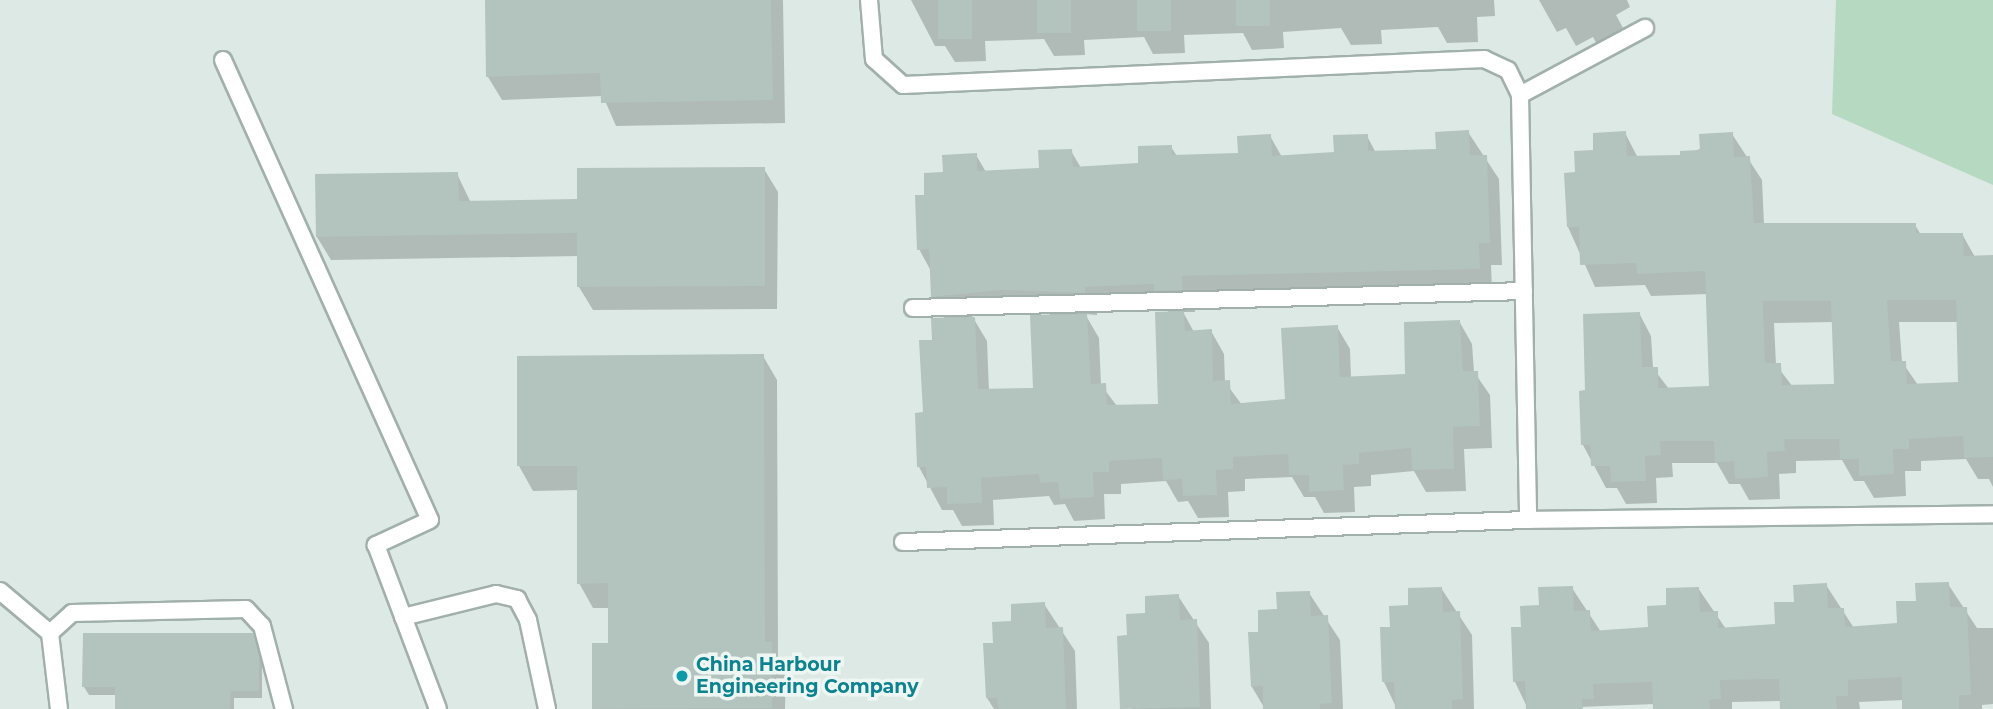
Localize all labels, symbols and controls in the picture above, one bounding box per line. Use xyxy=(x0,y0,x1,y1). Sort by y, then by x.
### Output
place label: China Harbour Engineering Company xyxy=(696,654,919,698)
marker: China Harbour Engineering Company xyxy=(674,668,690,684)

